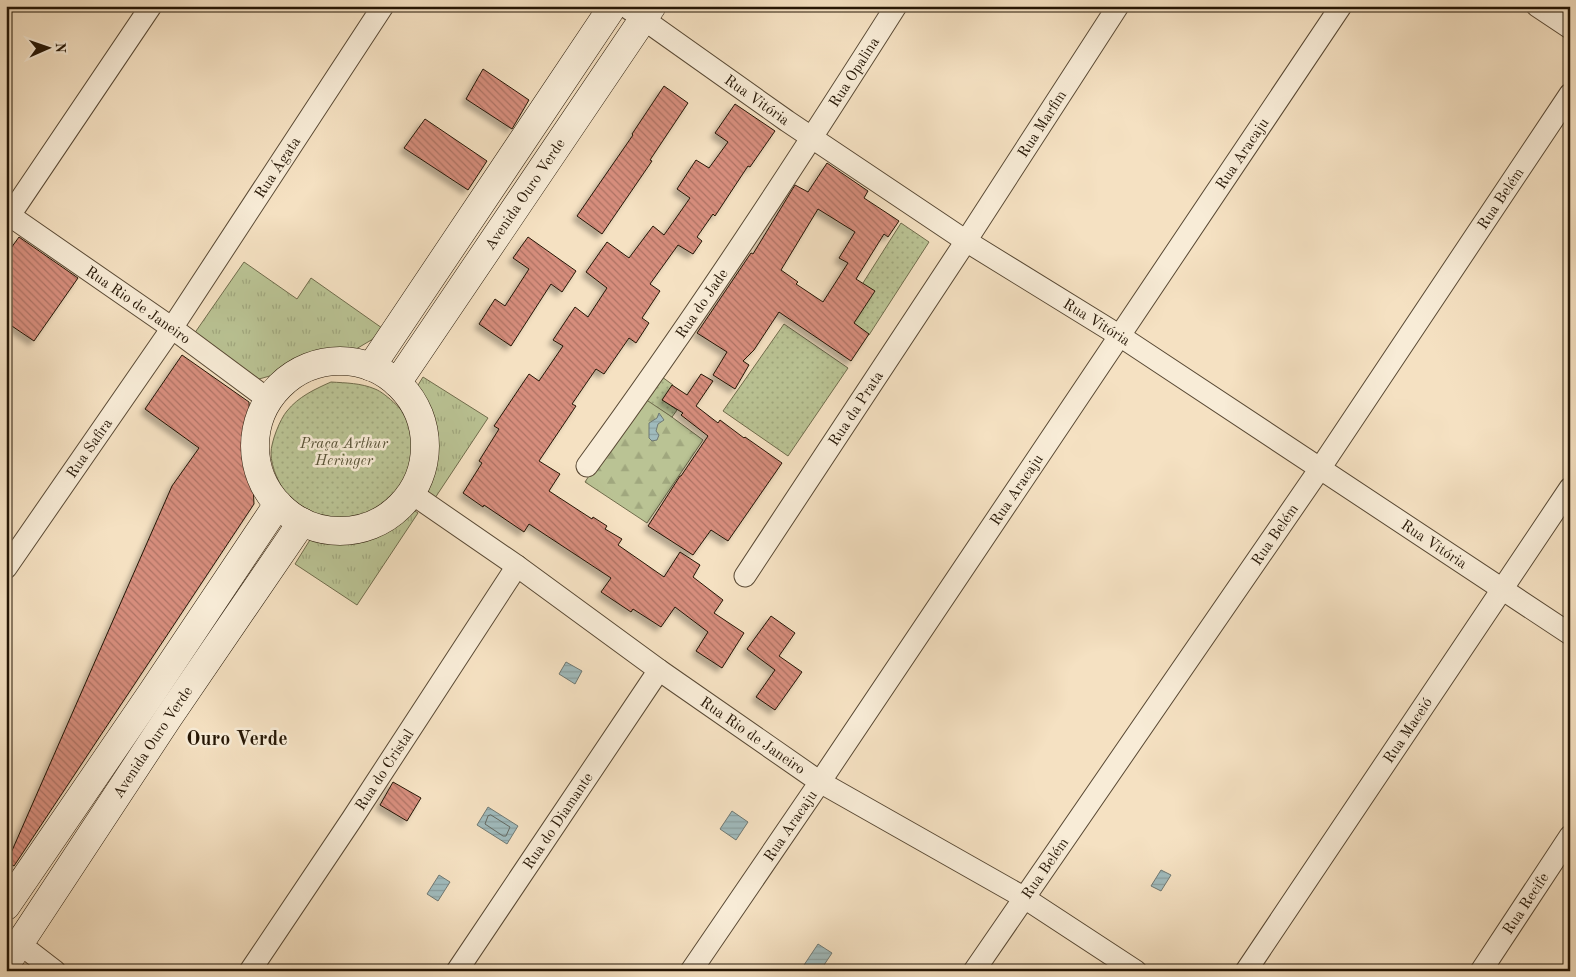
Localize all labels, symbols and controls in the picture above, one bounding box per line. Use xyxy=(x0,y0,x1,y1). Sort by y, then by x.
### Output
north arrow xyxy=(22,22,72,72)
street label: Rua Opalina xyxy=(827,35,883,110)
text: N xyxy=(53,42,67,53)
street label: Rua Vitória xyxy=(721,73,792,129)
street label: Rua Marfim xyxy=(1016,88,1070,161)
street label: Rua Aracaju xyxy=(1214,116,1272,193)
street label: Rua Ágata xyxy=(253,134,304,201)
street label: Avenida Ouro Verde xyxy=(483,137,569,253)
street label: Rua Belém xyxy=(1476,166,1528,233)
street label: Rua Rio de Janeiro xyxy=(82,264,192,348)
street label: Rua do Jade xyxy=(674,267,732,342)
street label: Rua Vitória xyxy=(1060,297,1133,350)
street label: Rua da Prata xyxy=(827,368,887,449)
street label: Rua Safira xyxy=(65,416,116,481)
park label: Praça Arthur Heringer xyxy=(299,437,388,469)
street label: Rua Aracaju xyxy=(988,452,1047,529)
street label: Rua Belém xyxy=(1250,502,1302,569)
street label: Rua Vitória xyxy=(1398,518,1470,573)
street label: Avenida Ouro Verde xyxy=(111,684,196,801)
street label: Rua Rio de Janeiro xyxy=(697,695,807,778)
street label: Rua Maceió xyxy=(1382,696,1436,766)
street label: Rua do Cristal xyxy=(354,727,417,814)
district label: Ouro Verde xyxy=(186,730,288,750)
street label: Rua do Diamante xyxy=(521,770,597,873)
street label: Rua Aracaju xyxy=(762,788,821,865)
street label: Rua Belém xyxy=(1020,836,1072,902)
street label: Rua Recife xyxy=(1501,871,1553,938)

